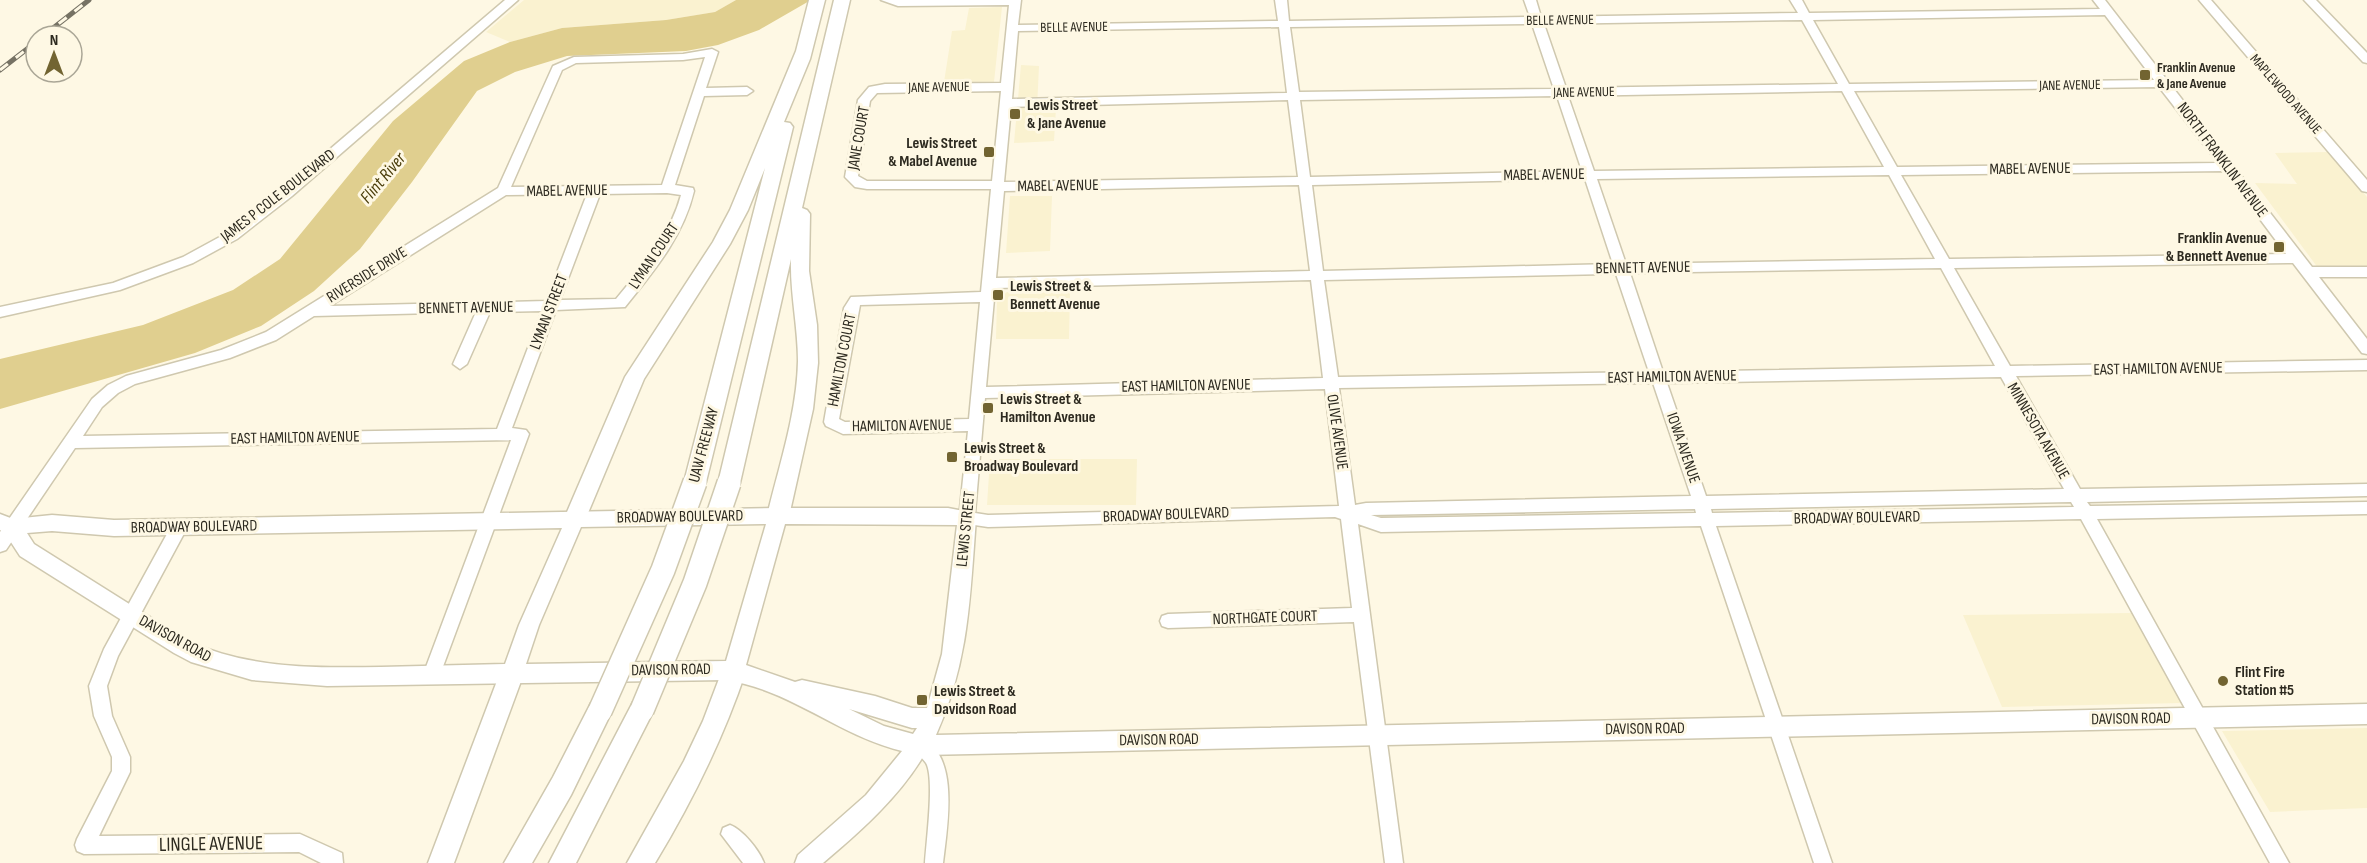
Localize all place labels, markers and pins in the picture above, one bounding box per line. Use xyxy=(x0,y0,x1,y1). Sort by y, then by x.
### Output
place label: Franklin Avenue & Jane Avenue xyxy=(2157,59,2235,92)
marker: Franklin Avenue & Jane Avenue xyxy=(2138,68,2152,82)
place label: Lewis Street & Jane Avenue xyxy=(1027,96,1106,133)
marker: Lewis Street & Jane Avenue xyxy=(1008,107,1022,121)
place label: Lewis Street & Mabel Avenue xyxy=(888,134,977,171)
marker: Lewis Street & Mabel Avenue xyxy=(982,145,996,159)
place label: Franklin Avenue & Bennett Avenue xyxy=(2166,229,2267,266)
marker: Franklin Avenue & Bennett Avenue xyxy=(2272,240,2286,254)
place label: Lewis Street & Bennett Avenue xyxy=(1010,277,1100,314)
marker: Lewis Street & Bennett Avenue xyxy=(991,288,1005,302)
place label: Lewis Street & Hamilton Avenue xyxy=(1000,390,1096,427)
marker: Lewis Street & Hamilton Avenue xyxy=(981,401,995,415)
place label: Lewis Street & Broadway Boulevard xyxy=(964,439,1078,476)
marker: Lewis Street & Broadway Boulevard xyxy=(945,450,959,464)
place label: Flint Fire Station #5 xyxy=(2235,663,2294,700)
marker: Flint Fire Station #5 xyxy=(2216,674,2230,688)
place label: Lewis Street & Davidson Road xyxy=(934,682,1016,719)
marker: Lewis Street & Davidson Road xyxy=(915,693,929,707)

